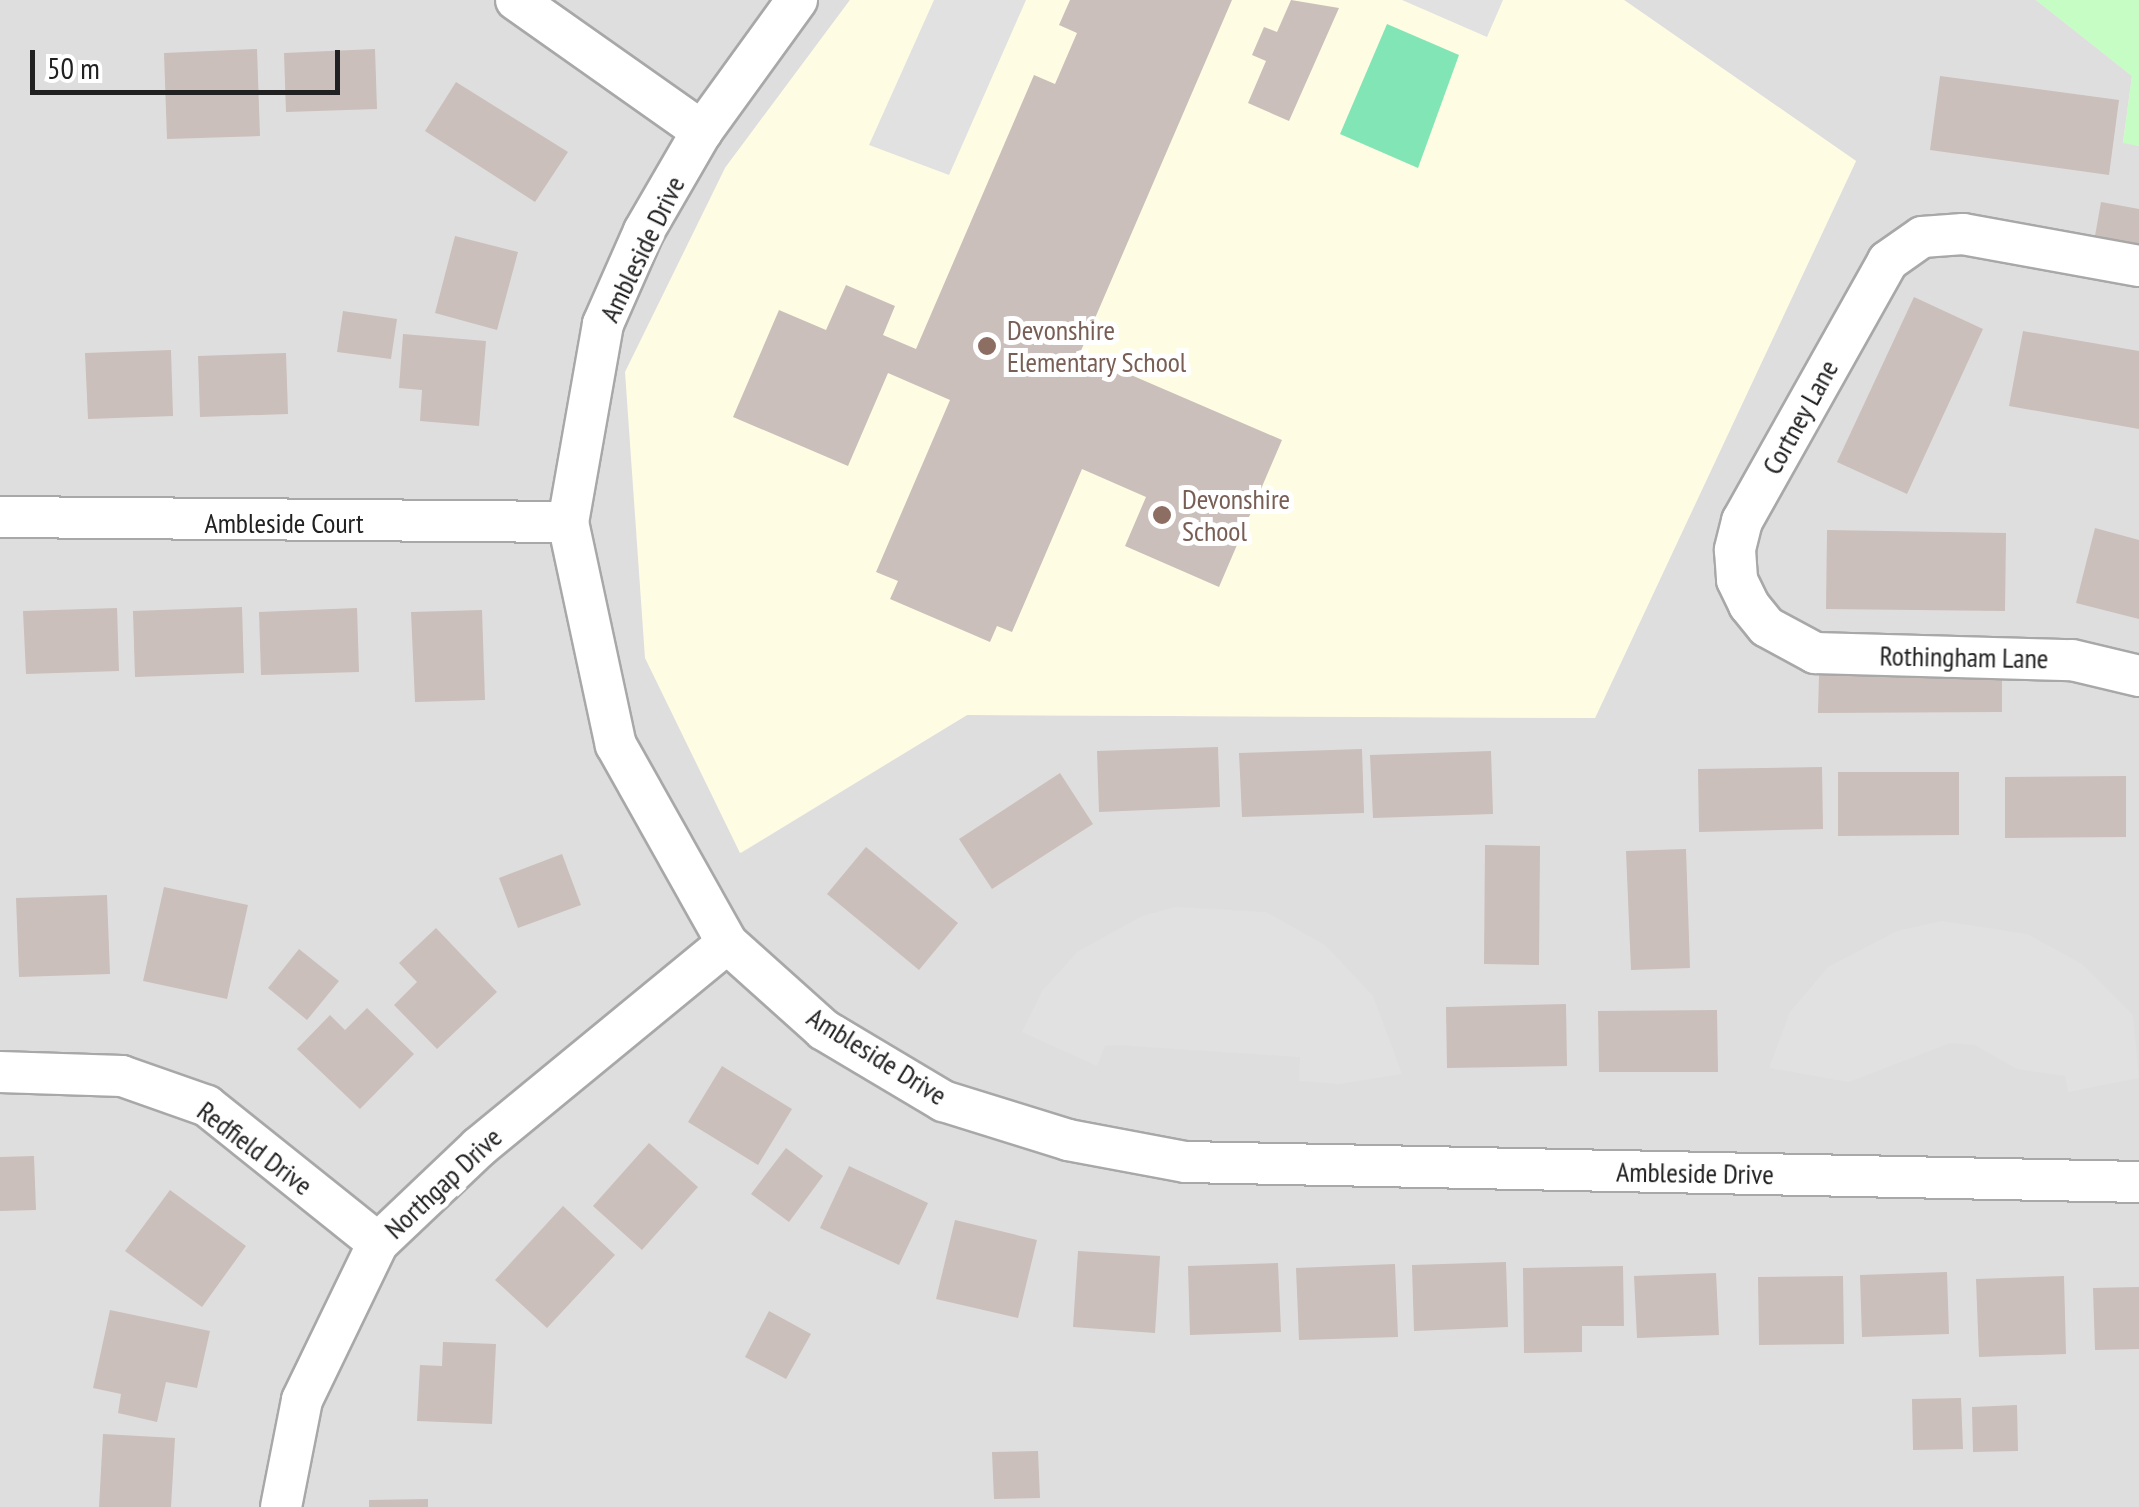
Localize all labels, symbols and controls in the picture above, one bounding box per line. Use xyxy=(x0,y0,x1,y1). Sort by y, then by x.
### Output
scale bar xyxy=(35,30,345,92)
text: 50 m xyxy=(47,48,100,87)
street label: Ambleside Drive xyxy=(592,171,692,327)
place label: Devonshire Elementary School xyxy=(1007,313,1187,379)
marker: Devonshire Elementary School xyxy=(976,335,998,357)
street label: Cortney Lane xyxy=(1755,354,1845,480)
place label: Devonshire School xyxy=(1182,482,1290,548)
marker: Devonshire School xyxy=(1151,504,1173,526)
street label: Ambleside Court xyxy=(204,506,364,540)
street label: Rothingham Lane xyxy=(1879,639,2049,675)
street label: Ambleside Drive xyxy=(801,1000,953,1112)
street label: Redfield Drive xyxy=(191,1094,319,1202)
street label: Northgap Drive xyxy=(377,1120,509,1246)
street label: Ambleside Drive xyxy=(1616,1155,1774,1191)

